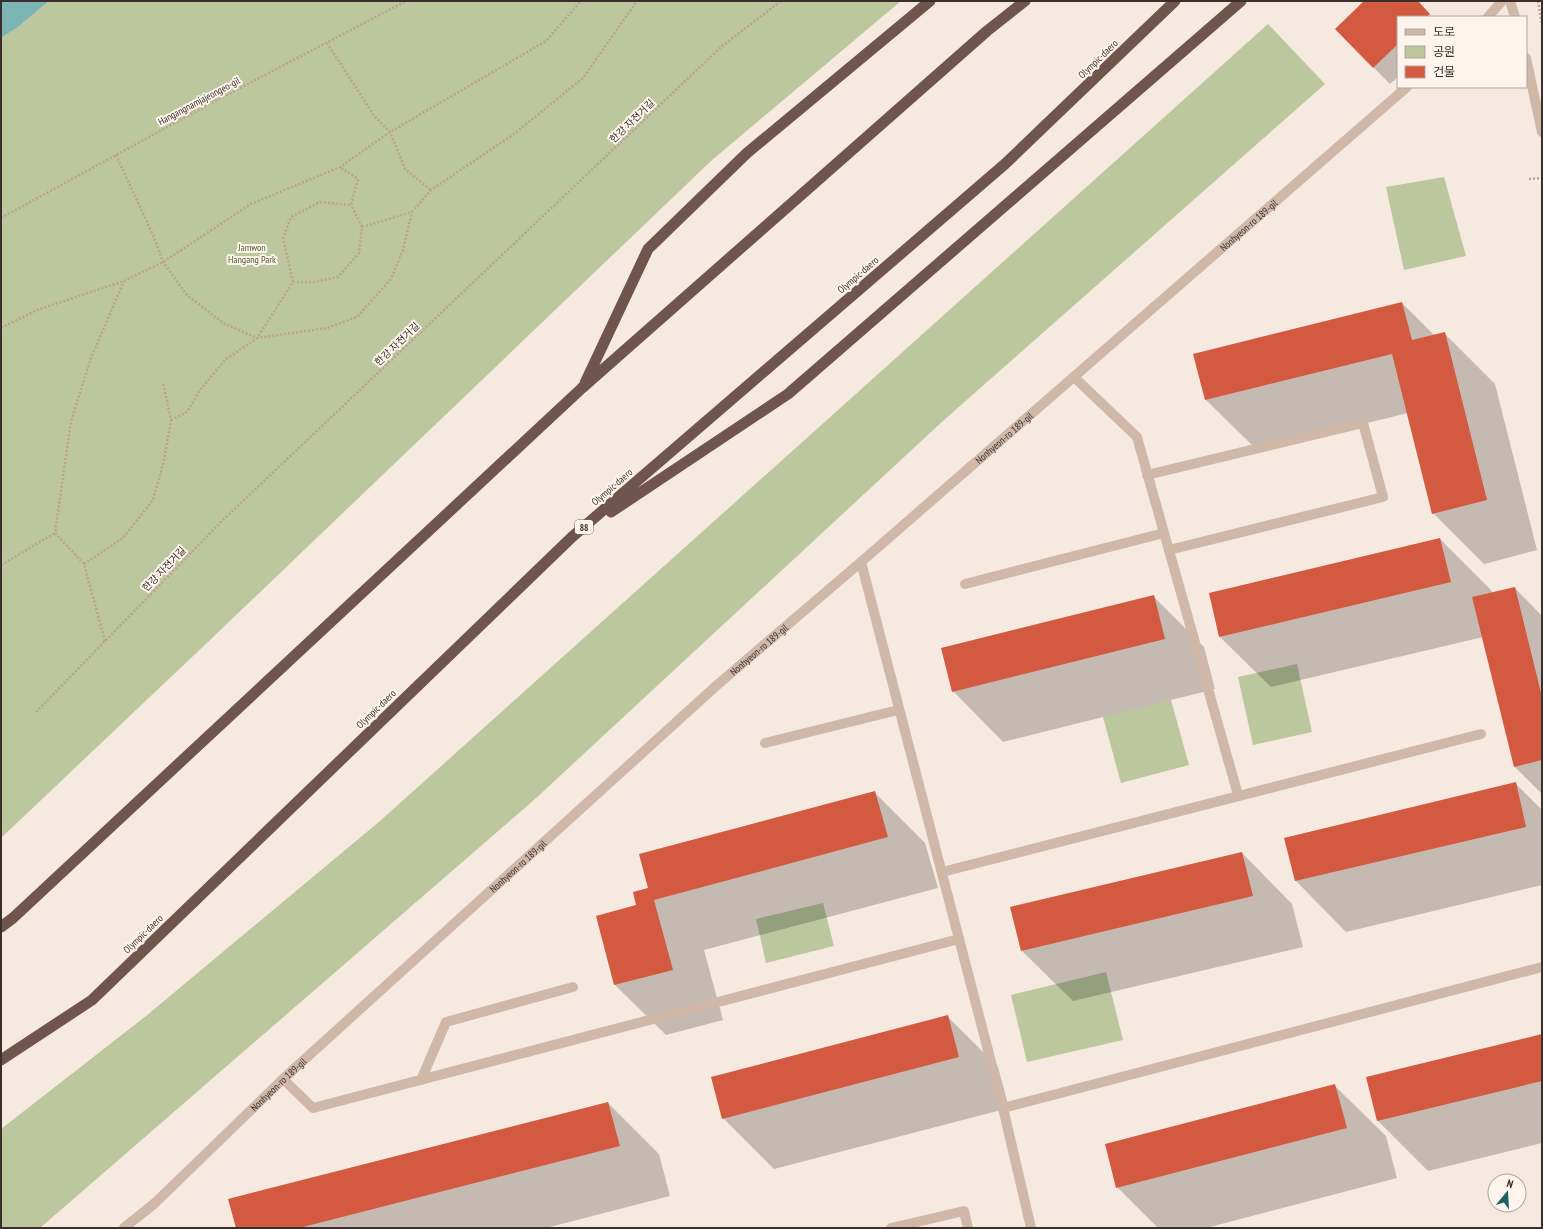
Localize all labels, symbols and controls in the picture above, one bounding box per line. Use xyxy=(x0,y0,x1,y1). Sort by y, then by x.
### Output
legend xyxy=(1397,16,1527,88)
text: 도로 xyxy=(1433,24,1455,39)
street label: Olympic-daero xyxy=(1075,37,1121,81)
text: 공원 xyxy=(1433,44,1455,59)
text: 건물 xyxy=(1433,64,1455,79)
street label: Hangangnamjajeongeo-gil xyxy=(156,74,243,128)
street label: 한강 자전거길 xyxy=(607,96,657,146)
street label: Nonhyeon-ro 189-gil xyxy=(1217,196,1280,254)
park label: Jamwon Hangang Park xyxy=(228,241,276,266)
street label: Olympic-daero xyxy=(835,254,881,296)
street label: 한강 자전거길 xyxy=(372,319,422,369)
street label: Nonhyeon-ro 189-gil xyxy=(972,409,1036,466)
street label: Olympic-daero xyxy=(589,466,635,508)
road number: 88 xyxy=(575,520,593,534)
street label: 한강 자전거길 xyxy=(139,544,189,594)
street label: Nonhyeon-ro 189-gil xyxy=(727,621,791,678)
street label: Olympic-daero xyxy=(353,687,399,731)
street label: Nonhyeon-ro 189-gil xyxy=(487,836,549,895)
street label: Olympic-daero xyxy=(120,912,166,956)
street label: Nonhyeon-ro 189-gil xyxy=(247,1054,309,1114)
north arrow xyxy=(1487,1173,1527,1213)
text: N xyxy=(1505,1176,1515,1191)

